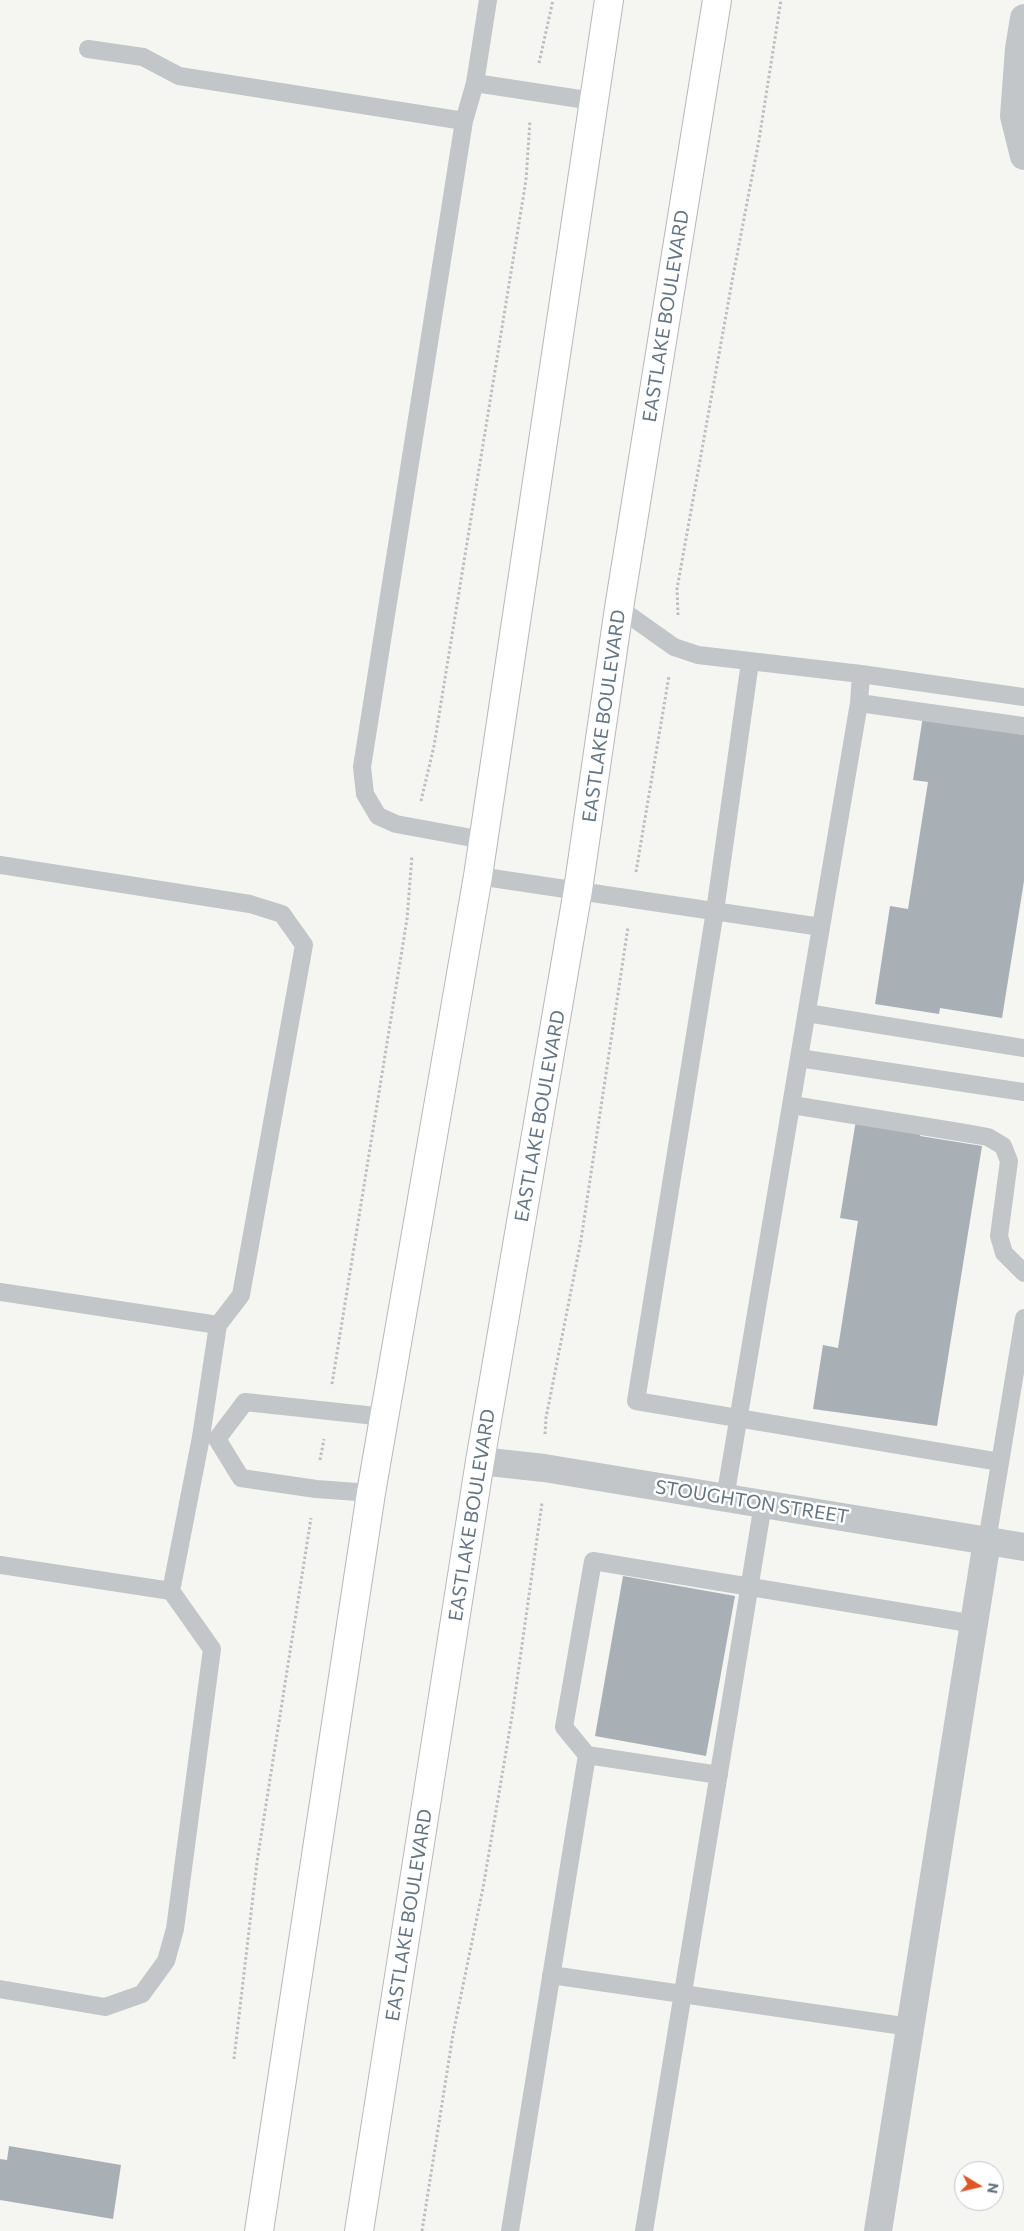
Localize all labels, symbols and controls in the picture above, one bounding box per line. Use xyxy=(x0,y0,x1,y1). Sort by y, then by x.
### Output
street label: EASTLAKE BOULEVARD xyxy=(638,208,694,424)
street label: EASTLAKE BOULEVARD xyxy=(578,608,630,824)
street label: EASTLAKE BOULEVARD xyxy=(510,1008,570,1224)
street label: EASTLAKE BOULEVARD xyxy=(444,1407,500,1623)
street label: STOUGHTON STREET xyxy=(654,1475,850,1529)
street label: EASTLAKE BOULEVARD xyxy=(381,1807,437,2023)
north arrow xyxy=(954,2161,1004,2211)
text: N xyxy=(984,2182,1003,2195)

